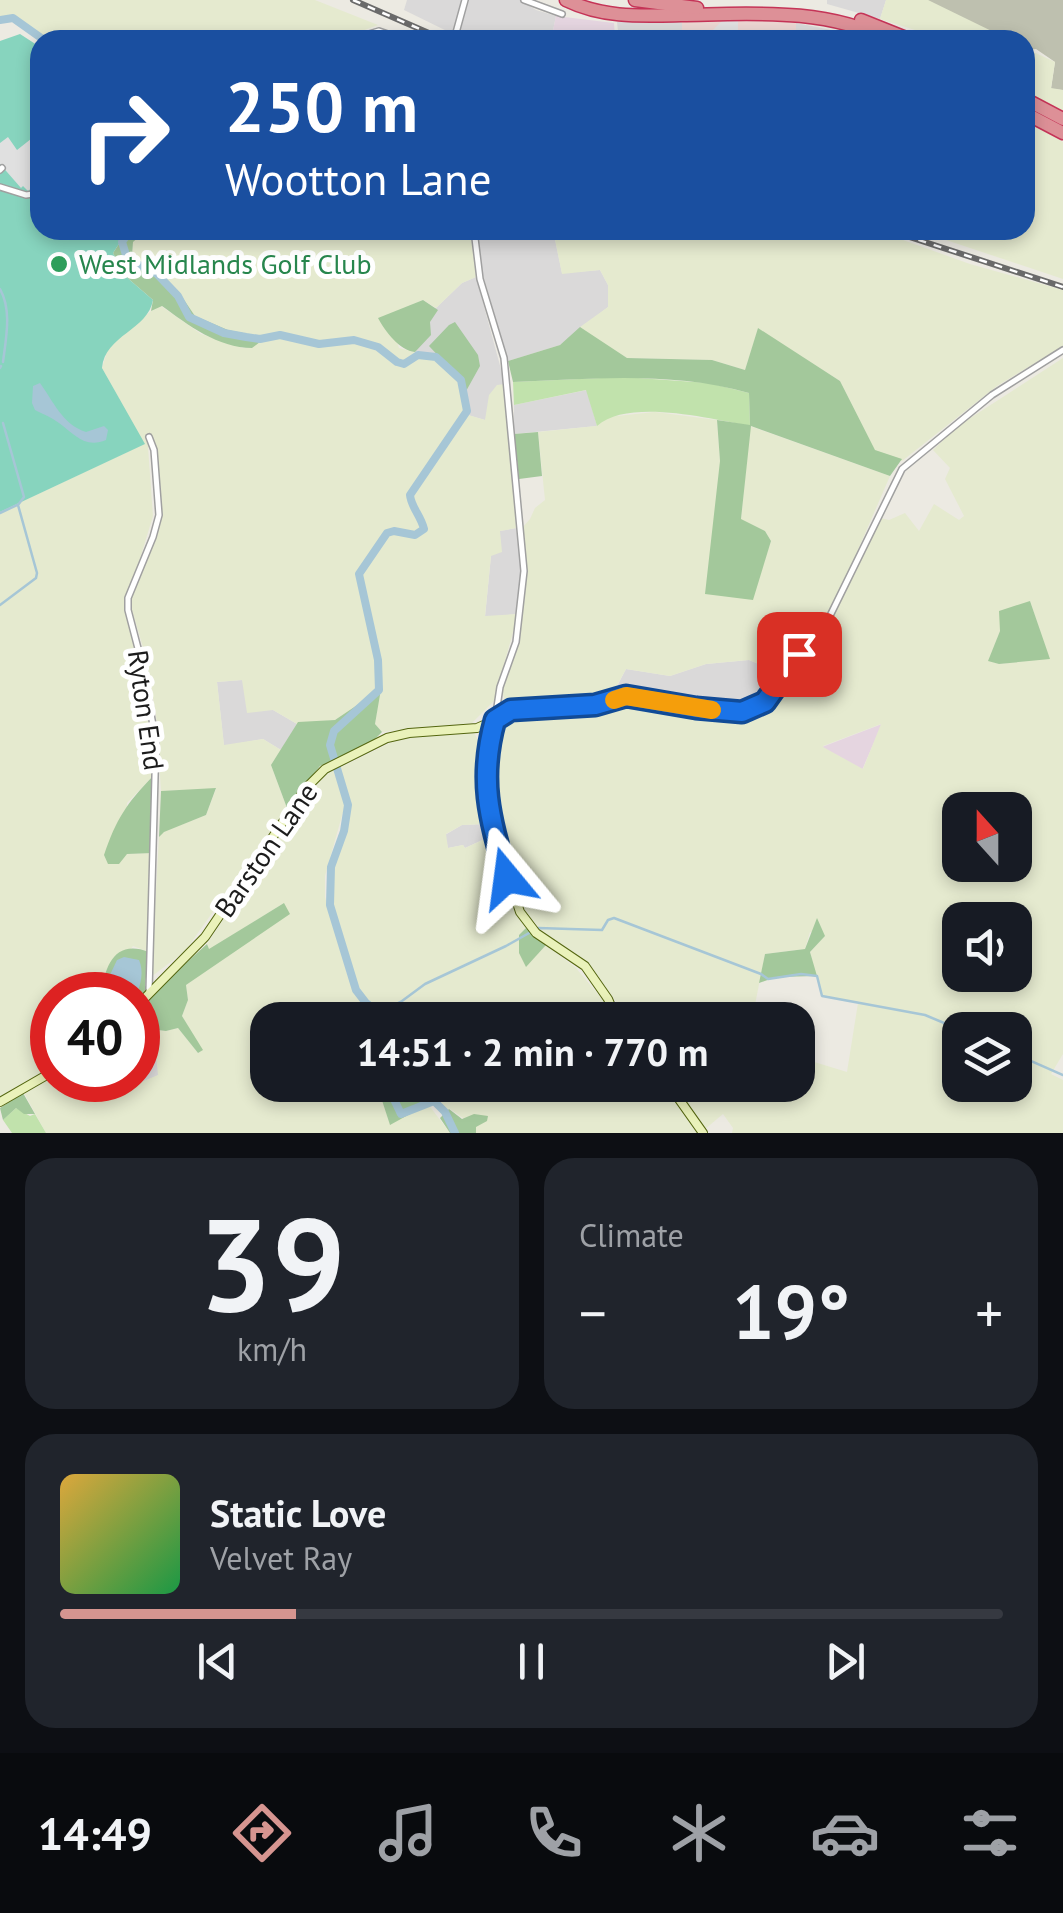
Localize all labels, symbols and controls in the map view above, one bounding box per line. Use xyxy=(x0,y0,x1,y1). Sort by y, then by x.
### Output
text: 250 m xyxy=(225,61,418,151)
icon: right xyxy=(60,70,190,200)
text: Wootton Lane xyxy=(225,149,492,207)
place label: West Midlands Golf Club xyxy=(79,245,372,282)
marker: West Midlands Golf Club xyxy=(48,253,70,275)
pin xyxy=(757,612,842,697)
icon: arrive xyxy=(772,627,827,682)
street label: Ryton End xyxy=(120,647,173,773)
street label: Barston Lane xyxy=(206,775,325,924)
north arrow xyxy=(942,792,1032,882)
map controls xyxy=(942,792,1032,1102)
position arrow xyxy=(455,826,559,930)
button: sound xyxy=(942,902,1032,992)
speed limit sign: 40 xyxy=(30,972,160,1102)
button: layers xyxy=(942,1012,1032,1102)
text: 14:51 · 2 min · 770 m xyxy=(357,1027,708,1076)
text: 39 xyxy=(198,1179,346,1347)
text: Climate xyxy=(579,1214,684,1256)
text: 19° xyxy=(732,1263,850,1360)
text: − xyxy=(579,1277,607,1348)
text: + xyxy=(975,1277,1003,1348)
text: km/h xyxy=(237,1328,307,1370)
text: Static Love xyxy=(210,1488,386,1537)
text: Velvet Ray xyxy=(210,1537,352,1579)
icon: previous xyxy=(190,1634,245,1689)
icon: pause xyxy=(504,1634,559,1689)
icon: next xyxy=(818,1634,873,1689)
icon: directions xyxy=(227,1798,297,1868)
icon: music xyxy=(373,1798,443,1868)
icon: phone xyxy=(519,1798,589,1868)
icon: climate xyxy=(664,1798,734,1868)
icon: car xyxy=(810,1798,880,1868)
icon: filters xyxy=(955,1798,1025,1868)
text: 14:49 xyxy=(38,1804,152,1862)

